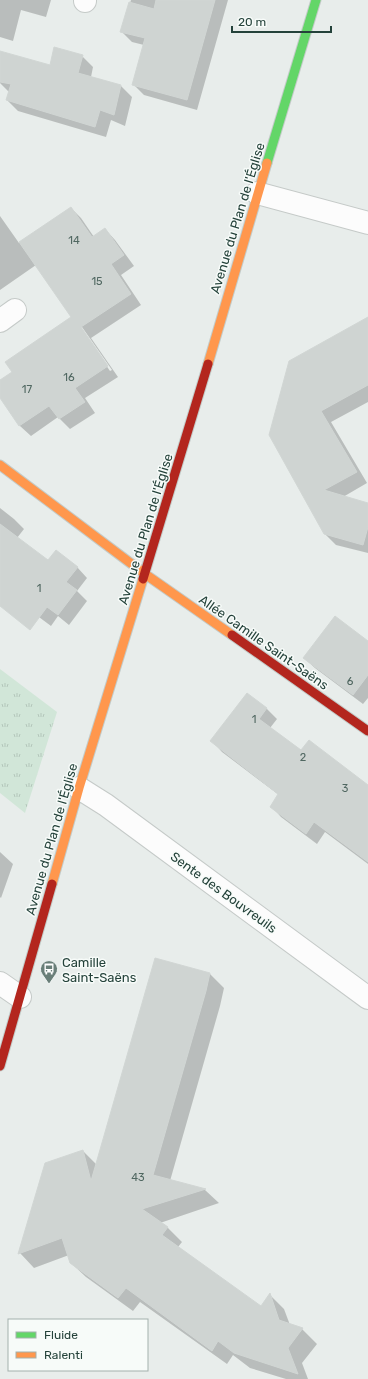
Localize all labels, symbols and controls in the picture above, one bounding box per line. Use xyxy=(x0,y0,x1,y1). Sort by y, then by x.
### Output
scale bar xyxy=(232,8,331,34)
text: 20 m xyxy=(238,15,266,29)
street label: Avenue du Plan de l'Église xyxy=(207,141,269,296)
house number: 14 xyxy=(68,234,80,247)
house number: 15 xyxy=(91,275,103,288)
house number: 16 xyxy=(63,371,75,384)
house number: 17 xyxy=(22,383,33,396)
street label: Avenue du Plan de l'Église xyxy=(115,452,177,607)
house number: 1 xyxy=(37,582,41,595)
street label: Allée Camille Saint-Saëns xyxy=(196,592,332,693)
house number: 6 xyxy=(347,675,354,688)
house number: 1 xyxy=(252,713,256,726)
house number: 2 xyxy=(300,751,306,764)
street label: Avenue du Plan de l'Église xyxy=(23,762,81,917)
house number: 3 xyxy=(342,782,349,795)
street label: Sente des Bouvreuils xyxy=(168,849,280,936)
place label: Camille Saint-Saëns xyxy=(62,955,137,985)
bus stop icon: Camille Saint-Saëns xyxy=(39,959,59,984)
house number: 43 xyxy=(131,1171,145,1184)
legend xyxy=(8,1319,148,1371)
text: Fluide xyxy=(44,1328,78,1342)
text: Ralenti xyxy=(44,1348,83,1362)

